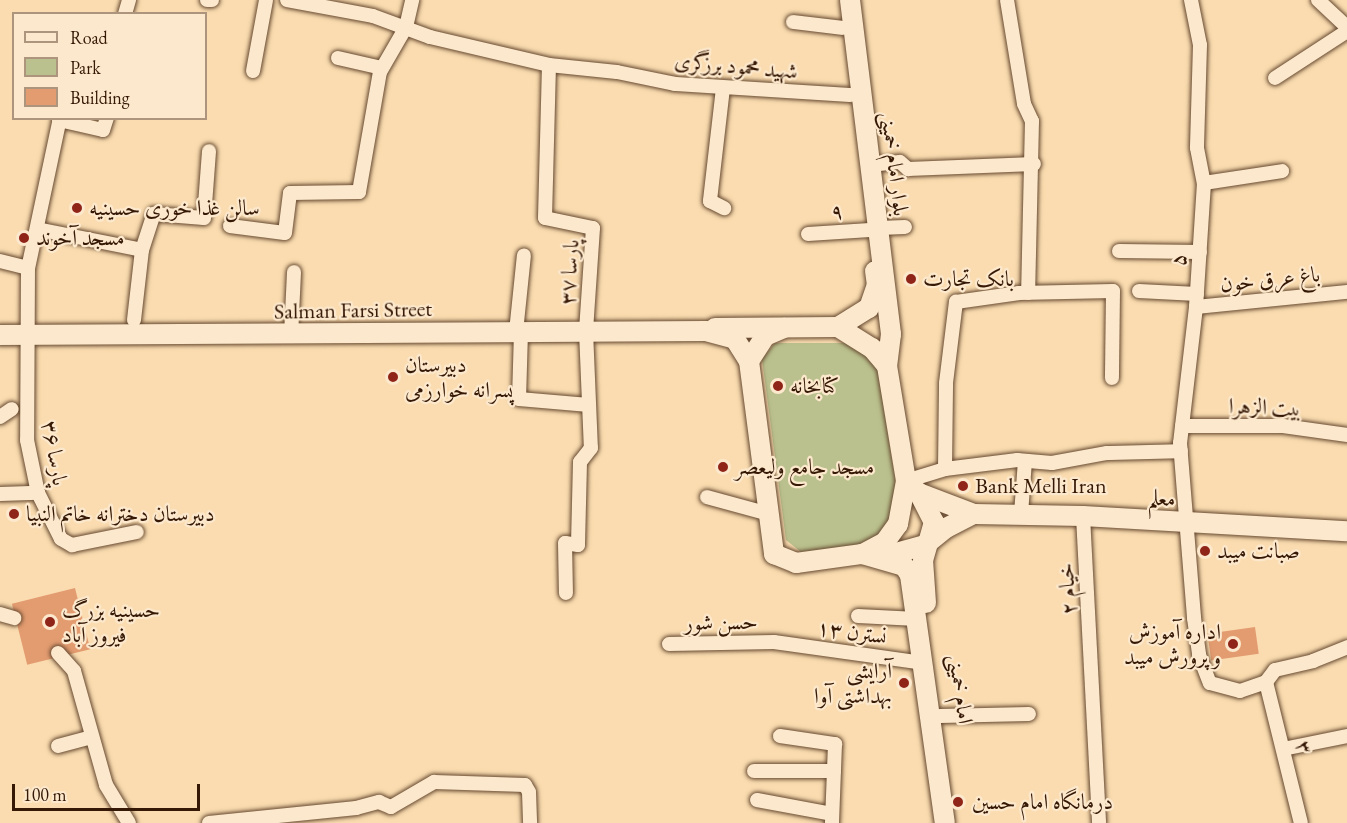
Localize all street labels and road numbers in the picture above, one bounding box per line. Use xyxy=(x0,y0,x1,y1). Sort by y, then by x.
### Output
street label: شهید محمود برزگری xyxy=(673,47,799,85)
street label: بلوار امام خمینی xyxy=(876,110,914,218)
street label: ۹ xyxy=(830,197,844,225)
street label: پارسا ۳۷ xyxy=(554,238,584,306)
street label: ۵ xyxy=(1164,253,1192,267)
street label: باغ عرق خون xyxy=(1219,261,1321,297)
street label: Salman Farsi Street xyxy=(274,295,432,325)
street label: بیت الزهرا xyxy=(1228,393,1302,421)
street label: پارسا ۳۶ xyxy=(36,418,74,488)
street label: معلم xyxy=(1147,484,1177,512)
street label: خیام ۲ xyxy=(1052,562,1082,616)
street label: حسن شور xyxy=(684,608,758,636)
street label: نسترن ۱۳ xyxy=(815,614,889,650)
street label: امام خمینی xyxy=(943,652,979,726)
street label: ۳ xyxy=(1291,737,1319,757)

